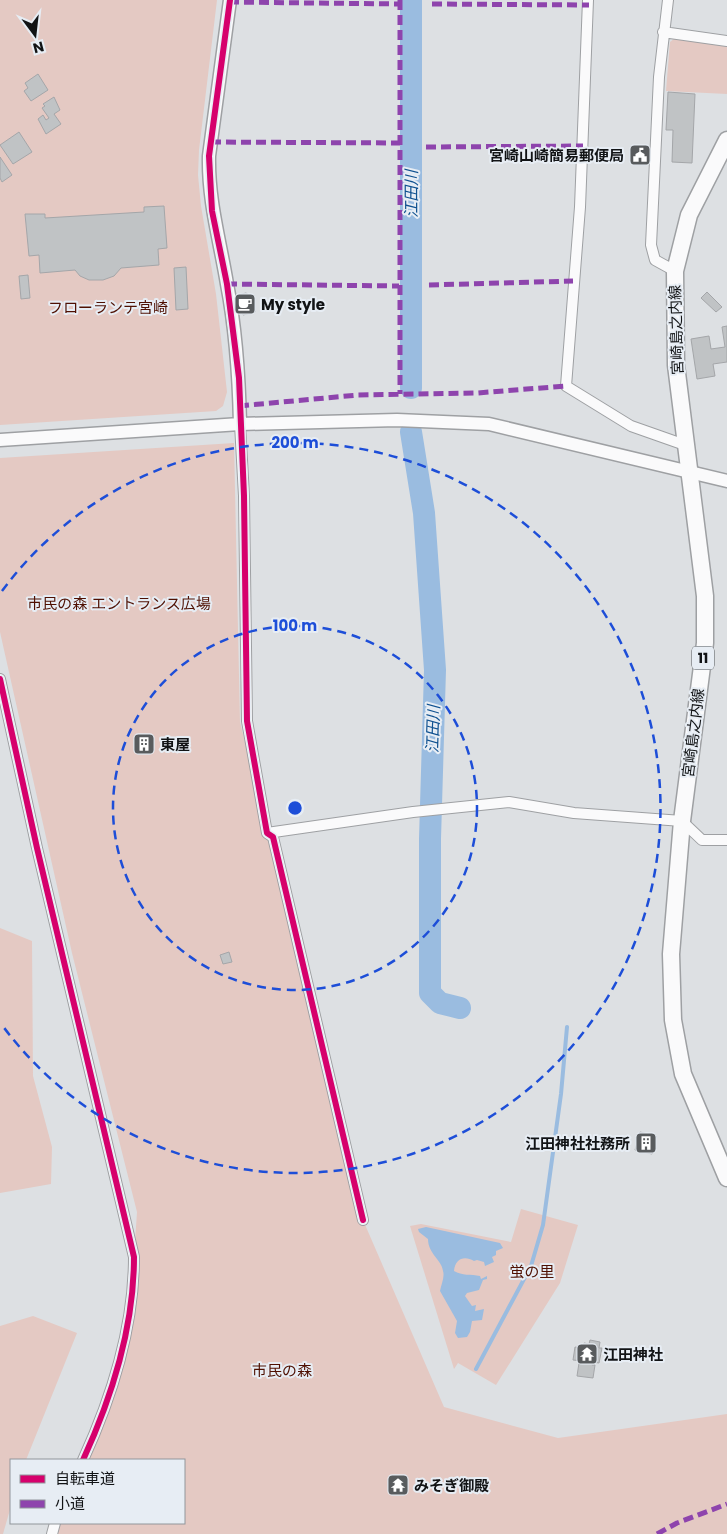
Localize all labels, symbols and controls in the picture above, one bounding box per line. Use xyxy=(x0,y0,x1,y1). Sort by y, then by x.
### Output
north arrow xyxy=(10,10,60,60)
text: N xyxy=(31,37,46,59)
public building icon: 宮崎山崎簡易郵便局 xyxy=(628,143,652,167)
place label: 宮崎山崎簡易郵便局 xyxy=(489,145,624,166)
water label: 江田川 xyxy=(400,168,423,218)
street label: 宮崎島之内線 xyxy=(664,285,688,375)
cafe icon: My style xyxy=(233,292,257,316)
place label: My style xyxy=(261,294,325,315)
park label: フローランテ宮崎 xyxy=(48,297,168,318)
text: 200 m xyxy=(271,432,319,453)
park label: 市民の森 エントランス広場 xyxy=(27,593,211,614)
text: 100 m xyxy=(273,615,317,636)
road number: 11 xyxy=(692,646,714,670)
street label: 宮崎島之内線 xyxy=(677,687,709,779)
water label: 江田川 xyxy=(421,703,445,753)
building icon: 東屋 xyxy=(132,732,156,756)
place label: 東屋 xyxy=(160,734,190,755)
centre of rings xyxy=(286,799,304,817)
building icon: 江田神社社務所 xyxy=(634,1131,658,1155)
place label: 江田神社社務所 xyxy=(525,1133,630,1154)
park label: 蛍の里 xyxy=(509,1261,555,1282)
temple icon: 江田神社 xyxy=(575,1342,599,1366)
place label: 江田神社 xyxy=(603,1344,663,1365)
park label: 市民の森 xyxy=(252,1360,312,1381)
legend xyxy=(10,1459,185,1524)
text: 自転車道 xyxy=(55,1468,115,1489)
temple icon: みそぎ御殿 xyxy=(386,1473,410,1497)
place label: みそぎ御殿 xyxy=(414,1475,489,1496)
text: 小道 xyxy=(55,1493,85,1514)

